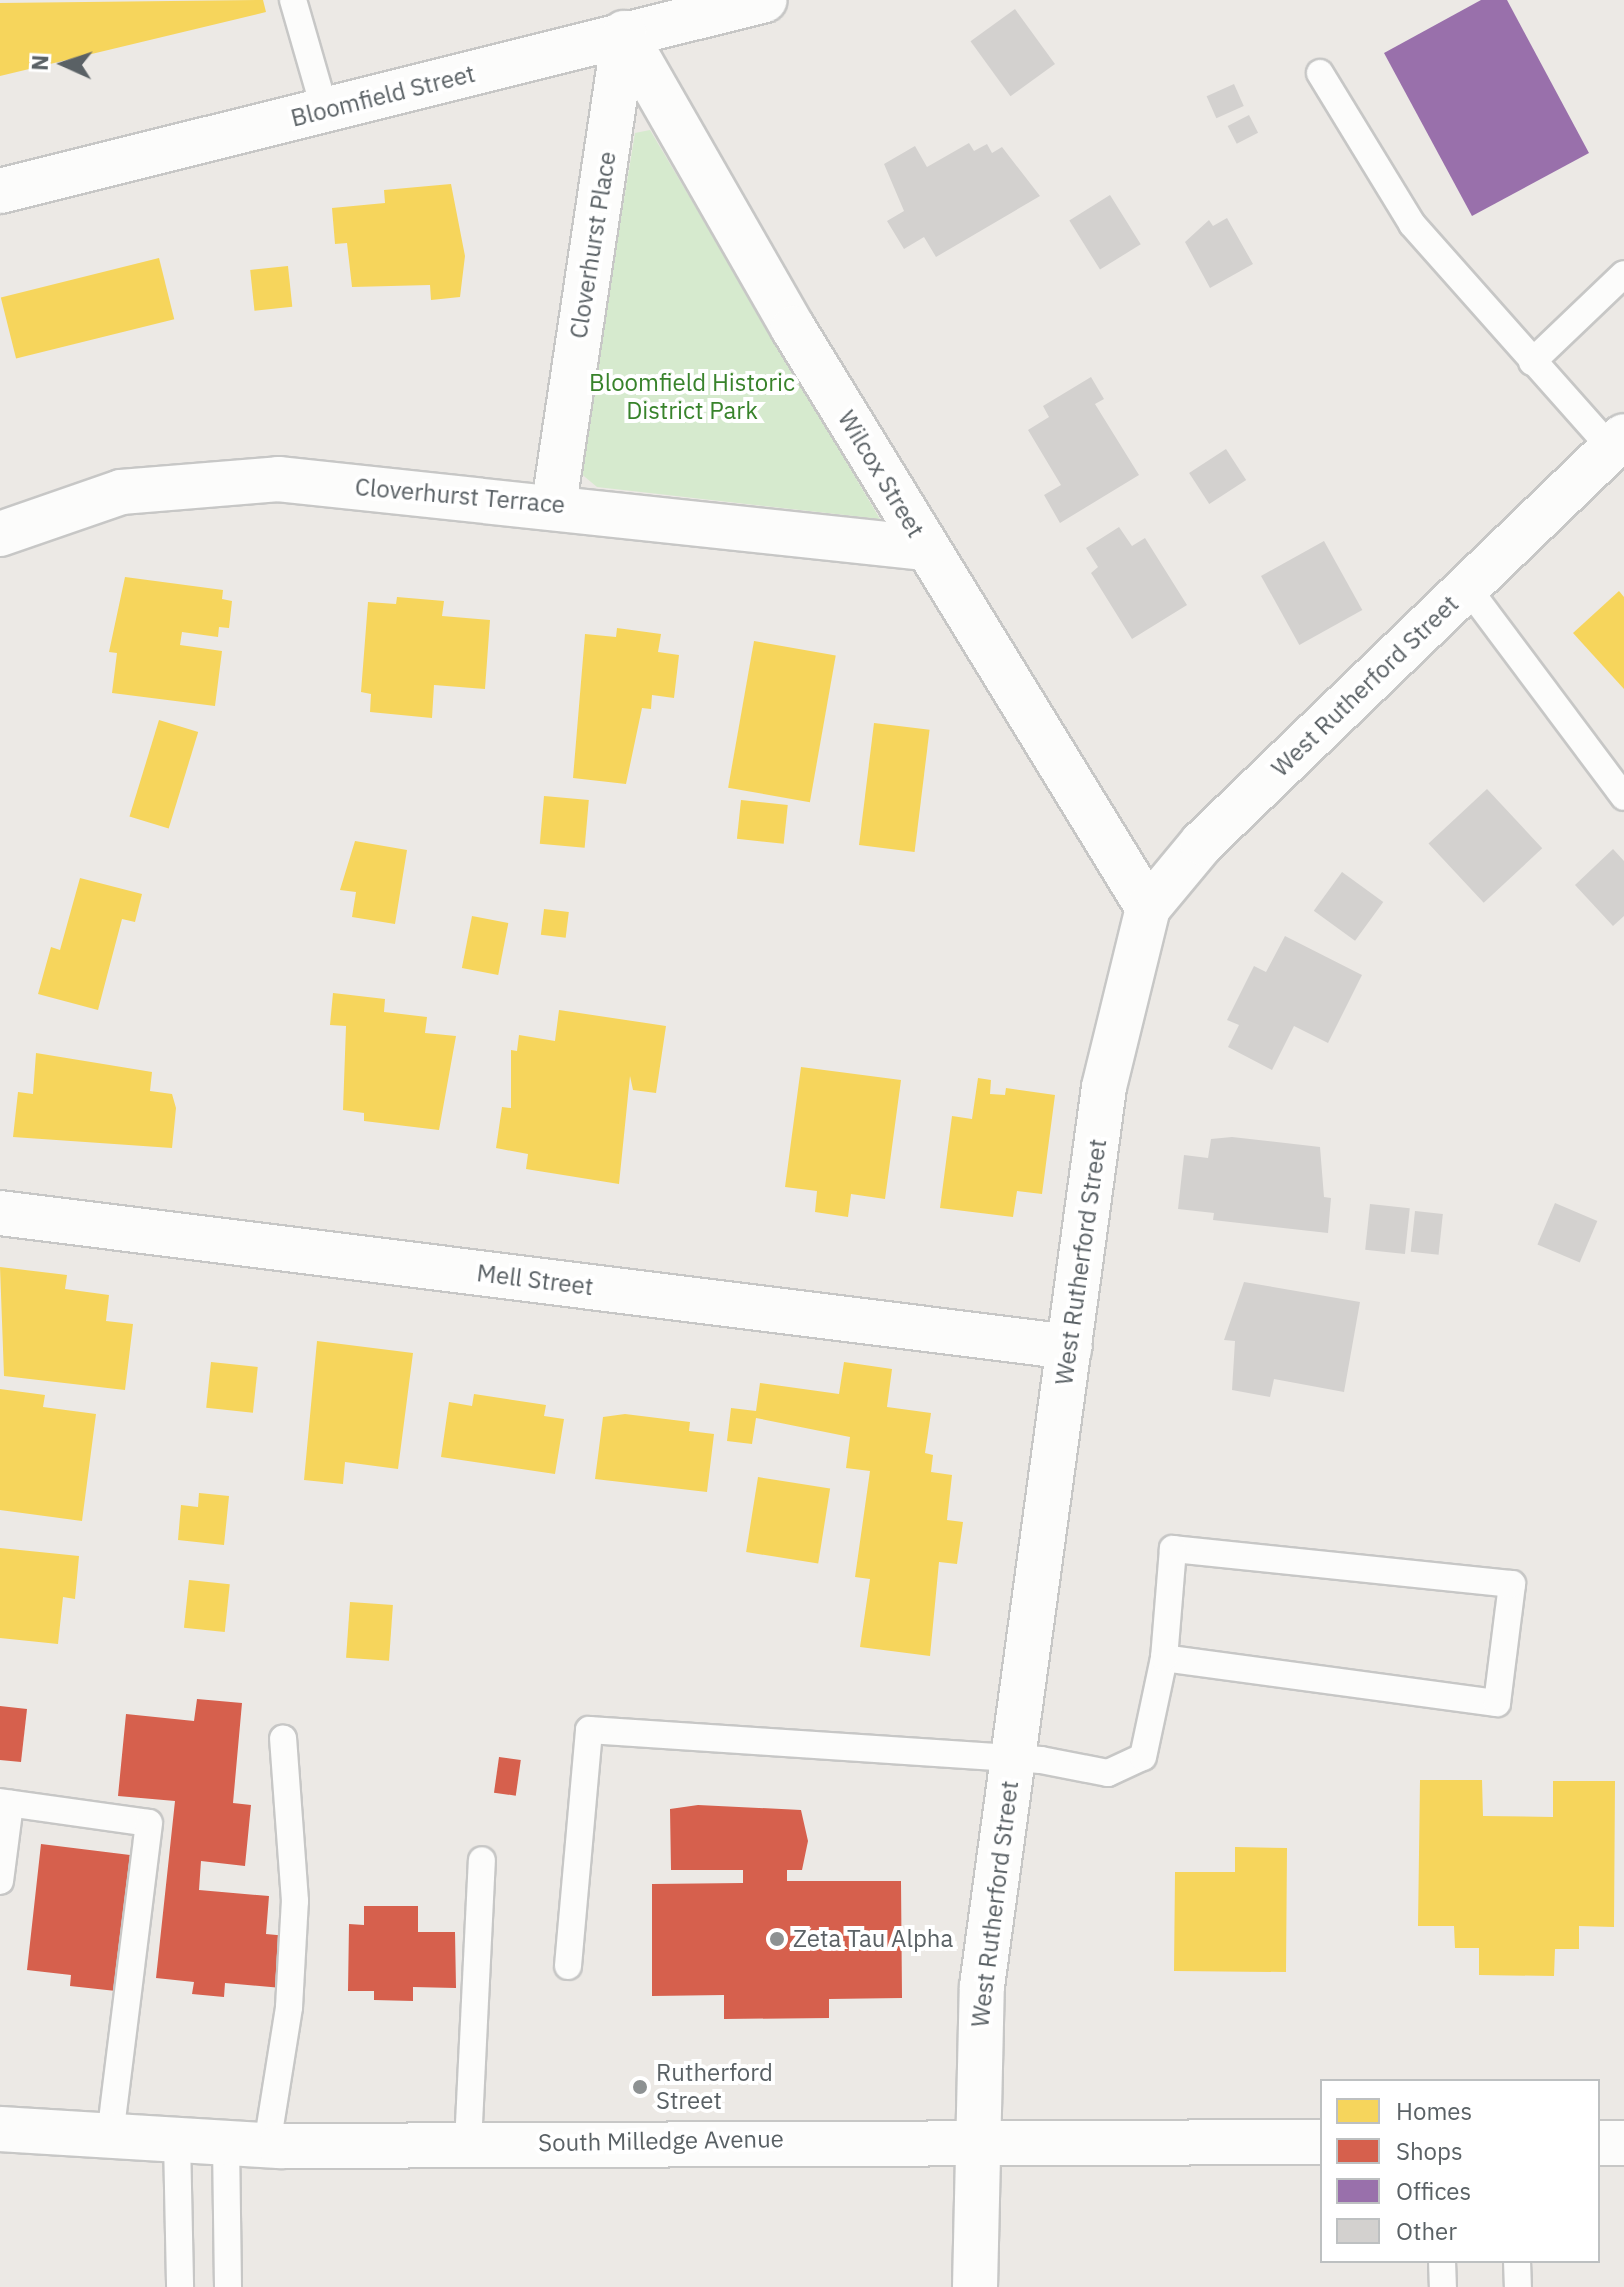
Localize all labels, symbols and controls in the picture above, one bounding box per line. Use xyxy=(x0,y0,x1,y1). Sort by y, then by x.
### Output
north arrow xyxy=(24,24,104,104)
text: N xyxy=(25,54,54,71)
street label: Bloomfield Street xyxy=(288,59,478,133)
street label: Cloverhurst Place xyxy=(564,149,622,341)
park label: Bloomfield Historic District Park xyxy=(589,369,795,425)
street label: Wilcox Street xyxy=(832,405,930,543)
street label: Cloverhurst Terrace xyxy=(354,472,566,520)
street label: West Rutherford Street xyxy=(1266,589,1464,783)
street label: West Rutherford Street xyxy=(1049,1137,1113,1387)
street label: Mell Street xyxy=(475,1259,595,1301)
street label: West Rutherford Street xyxy=(966,1779,1024,2029)
place label: Zeta Tau Alpha xyxy=(793,1925,953,1953)
marker: Zeta Tau Alpha xyxy=(768,1930,786,1948)
place label: Rutherford Street xyxy=(656,2059,773,2115)
marker: Rutherford Street xyxy=(631,2078,649,2096)
legend xyxy=(1320,2079,1600,2263)
text: Homes xyxy=(1396,2095,1472,2127)
street label: South Milledge Avenue xyxy=(538,2124,784,2158)
text: Shops xyxy=(1396,2135,1463,2167)
text: Offices xyxy=(1396,2175,1471,2207)
text: Other xyxy=(1396,2215,1457,2247)

